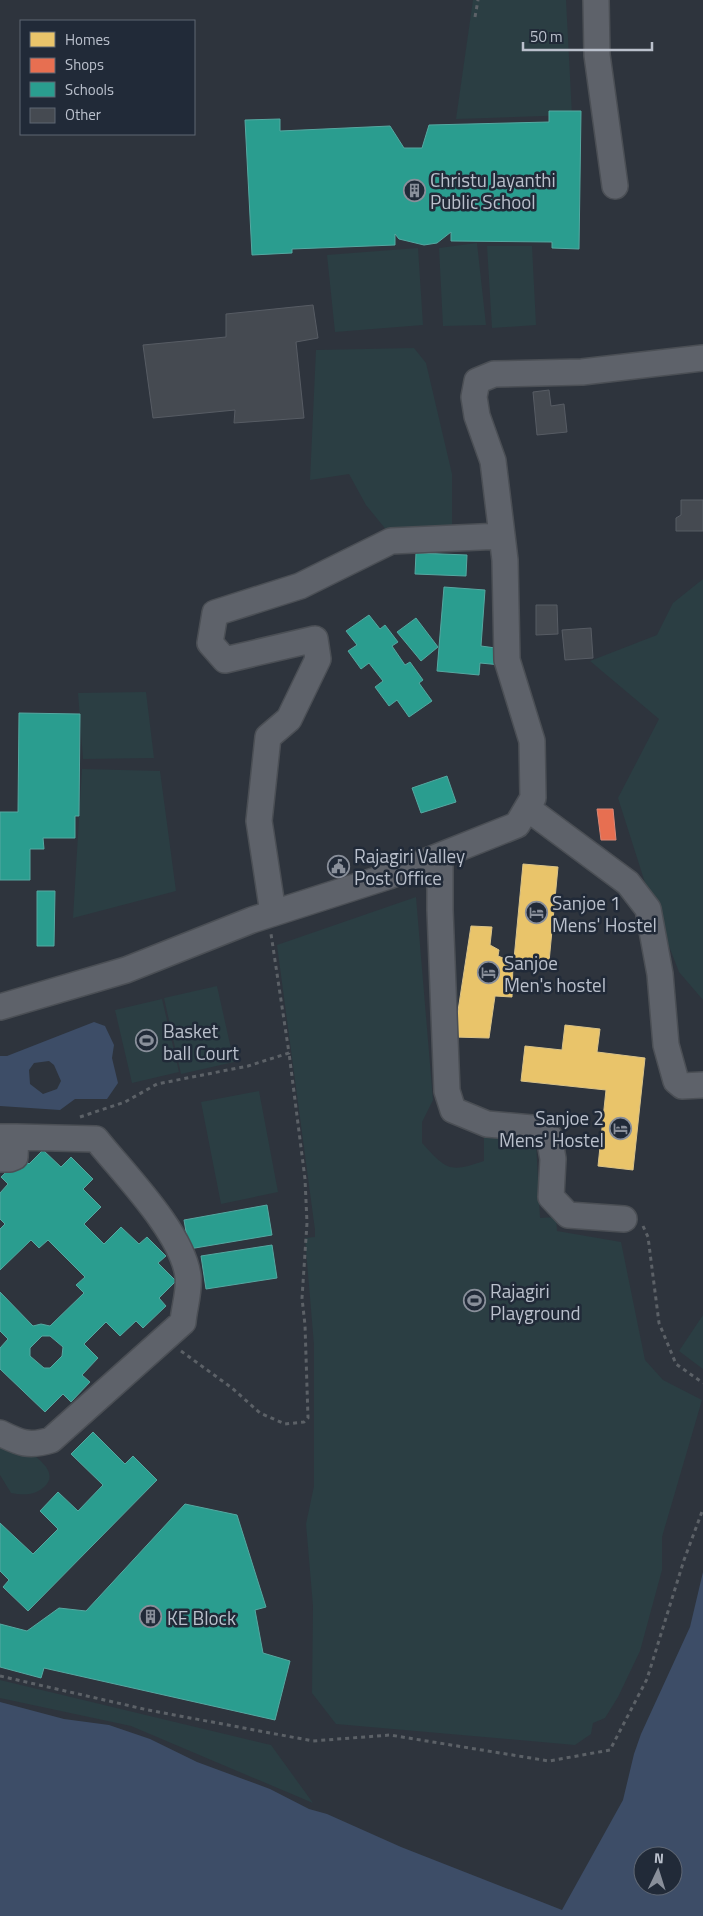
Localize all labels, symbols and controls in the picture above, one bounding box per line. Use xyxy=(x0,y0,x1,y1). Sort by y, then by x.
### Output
legend xyxy=(20,20,195,135)
scale bar xyxy=(523,20,652,52)
text: 50 m xyxy=(530,25,563,48)
text: Homes xyxy=(65,28,110,51)
text: Shops xyxy=(65,53,104,76)
text: Schools xyxy=(65,78,114,101)
text: Other xyxy=(65,103,101,126)
place label: Christu Jayanthi Public School xyxy=(430,165,556,216)
building icon: Christu Jayanthi Public School xyxy=(402,178,426,202)
place label: Rajagiri Valley Post Office xyxy=(354,841,465,892)
public building icon: Rajagiri Valley Post Office xyxy=(326,854,350,878)
place label: Sanjoe 1 Mens' Hostel xyxy=(552,888,657,939)
hotel icon: Sanjoe 1 Mens' Hostel xyxy=(524,901,548,925)
place label: Sanjoe Men's hostel xyxy=(504,948,606,999)
hotel icon: Sanjoe Men's hostel xyxy=(476,961,500,985)
place label: Basket ball Court xyxy=(163,1016,239,1067)
sports icon: Basket ball Court xyxy=(135,1029,159,1053)
place label: Sanjoe 2 Mens' Hostel xyxy=(499,1103,604,1154)
hotel icon: Sanjoe 2 Mens' Hostel xyxy=(608,1116,632,1140)
place label: Rajagiri Playground xyxy=(490,1276,581,1327)
sports icon: Rajagiri Playground xyxy=(462,1289,486,1313)
place label: KE Block xyxy=(167,1603,236,1632)
building icon: KE Block xyxy=(139,1605,163,1629)
north arrow xyxy=(633,1846,683,1896)
text: N xyxy=(653,1847,665,1868)

